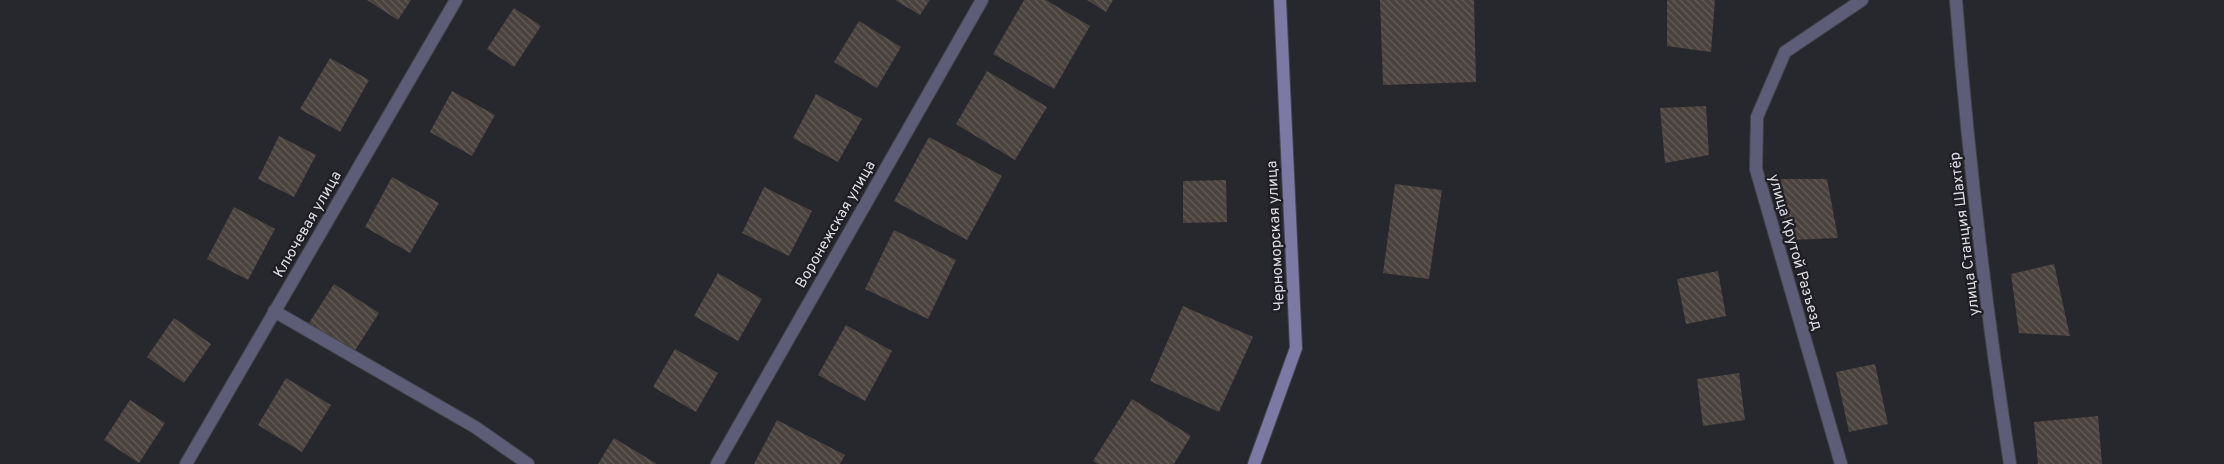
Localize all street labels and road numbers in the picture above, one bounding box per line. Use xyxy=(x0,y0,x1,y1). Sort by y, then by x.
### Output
street label: улица Станция Шахтёр xyxy=(1946,151,1985,317)
street label: Воронежская улица xyxy=(792,158,881,292)
street label: Черноморская улица xyxy=(1263,160,1290,312)
street label: Ключевая улица xyxy=(270,168,347,282)
street label: улица Крутой Разъезд xyxy=(1763,172,1826,333)

